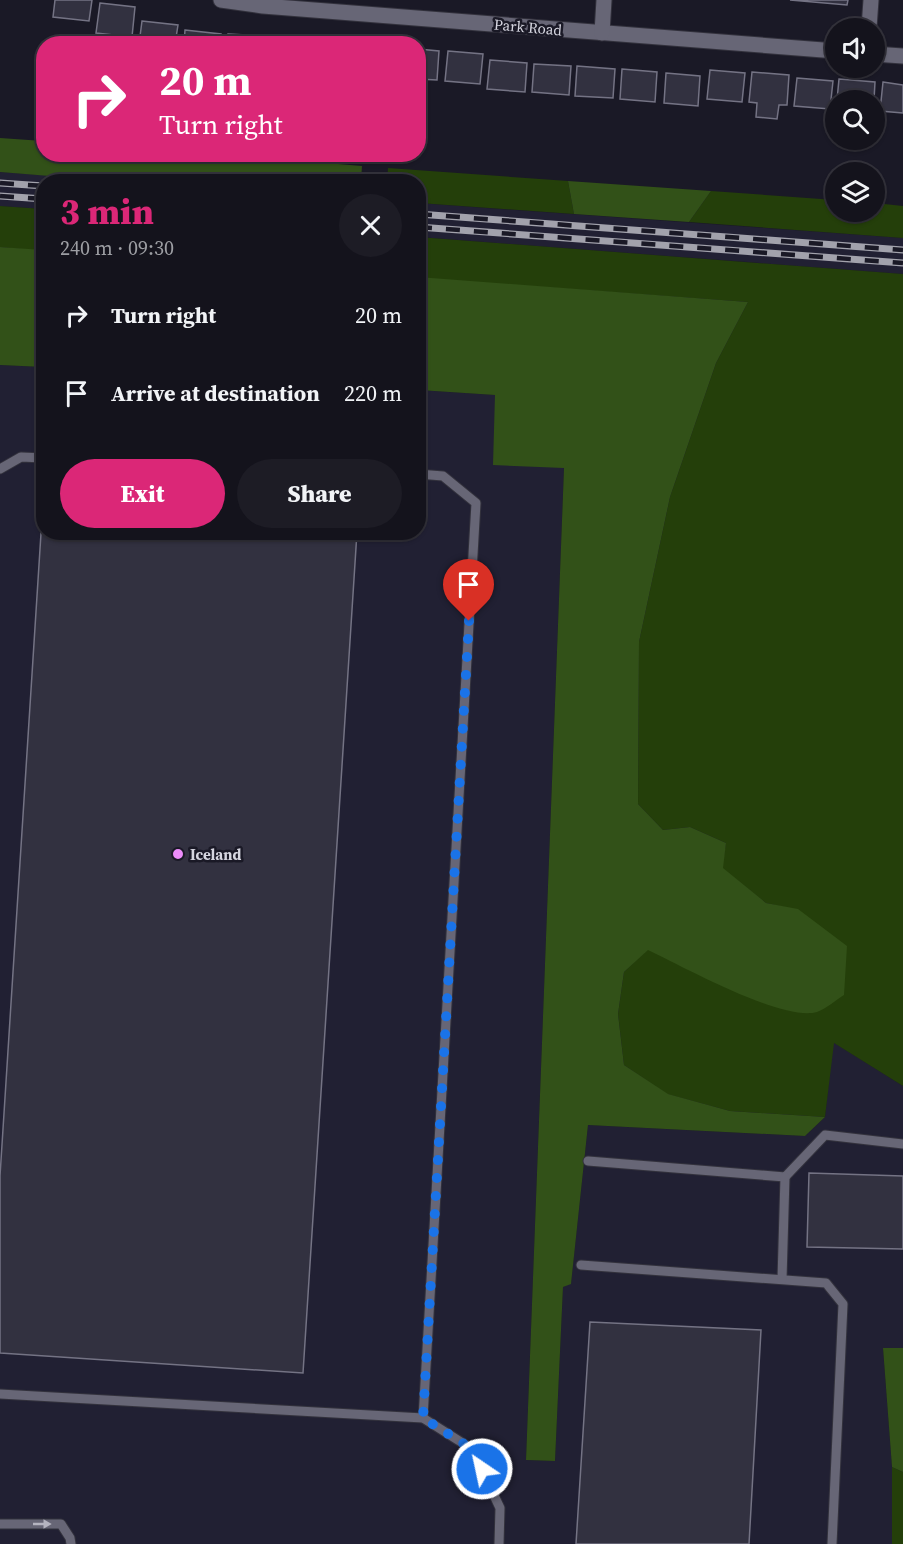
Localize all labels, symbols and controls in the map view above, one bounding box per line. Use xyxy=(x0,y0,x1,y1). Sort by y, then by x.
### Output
street label: Park Road xyxy=(493,14,563,40)
map controls xyxy=(825,18,885,222)
button: sound xyxy=(825,18,885,78)
text: 20 m xyxy=(159,51,252,109)
icon: right xyxy=(60,60,138,138)
button: search xyxy=(825,90,885,150)
text: Turn right xyxy=(159,106,283,143)
button: layers xyxy=(825,162,885,222)
text: 3 min xyxy=(60,187,154,236)
button: close xyxy=(339,194,402,257)
text: 240 m · 09:30 xyxy=(60,234,174,262)
icon: right xyxy=(60,299,93,332)
text: Turn right xyxy=(111,300,216,330)
text: 20 m xyxy=(355,300,402,330)
icon: arrive xyxy=(60,377,93,410)
text: Arrive at destination xyxy=(111,378,320,408)
text: 220 m xyxy=(344,378,402,408)
button: Exit xyxy=(60,459,225,528)
button: Share xyxy=(237,459,402,528)
pin xyxy=(443,559,494,621)
icon: arrive xyxy=(452,568,485,601)
place label: Iceland xyxy=(190,844,241,865)
marker: Iceland xyxy=(171,847,185,861)
position arrow xyxy=(450,1437,514,1501)
one-way arrow xyxy=(32,1519,51,1529)

